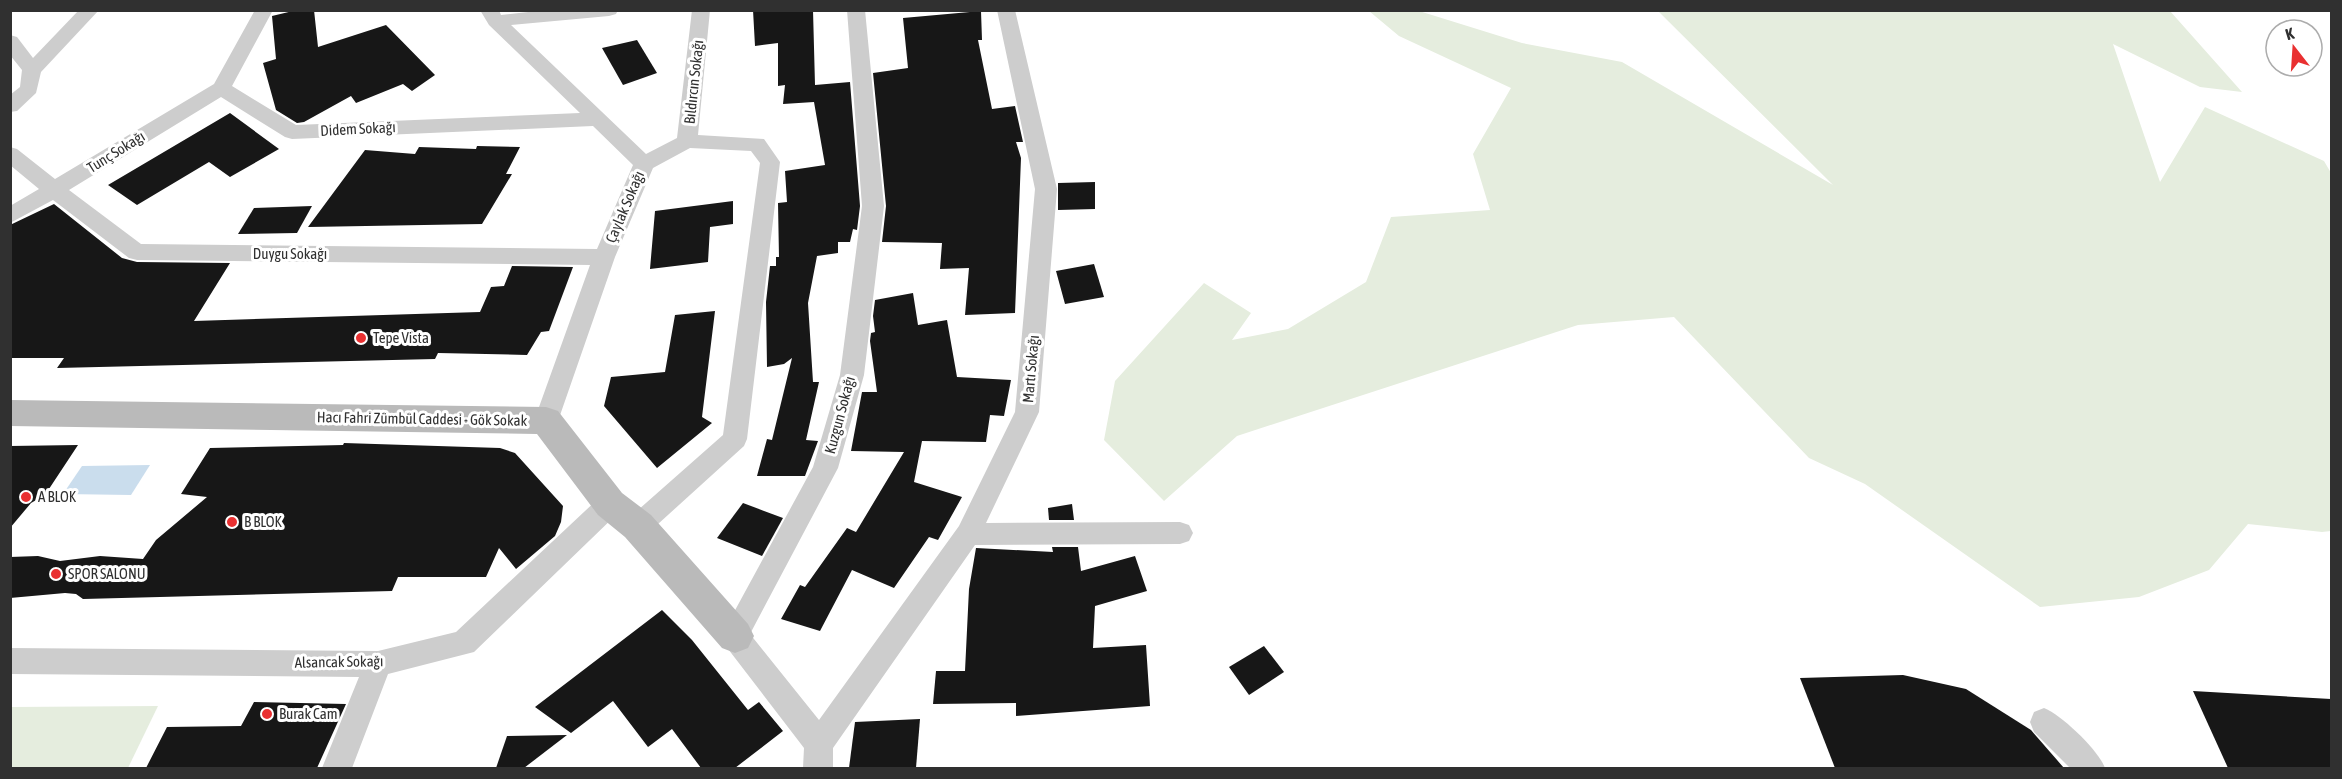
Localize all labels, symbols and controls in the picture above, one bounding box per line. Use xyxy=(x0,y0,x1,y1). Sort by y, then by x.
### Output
north arrow xyxy=(2264,18,2324,78)
text: K xyxy=(2283,24,2296,43)
street label: Bıldırcın Sokağı xyxy=(681,39,706,125)
street label: Didem Sokağı xyxy=(320,118,396,139)
street label: Tunç Sokağı xyxy=(84,127,148,176)
street label: Çaylak Sokağı xyxy=(602,168,647,245)
street label: Duygu Sokağı xyxy=(253,245,327,262)
place label: Tepe Vista xyxy=(373,329,429,346)
marker: Tepe Vista xyxy=(354,331,368,345)
street label: Martı Sokağı xyxy=(1019,334,1042,404)
street label: Kuzgun Sokağı xyxy=(821,374,858,456)
street label: Hacı Fahri Zümbül Caddesi - Gök Sokak xyxy=(317,408,528,429)
place label: A BLOK xyxy=(38,488,77,505)
marker: A BLOK xyxy=(19,490,33,504)
place label: B BLOK xyxy=(244,513,283,530)
marker: B BLOK xyxy=(225,515,239,529)
place label: SPOR SALONU xyxy=(68,565,146,582)
marker: SPOR SALONU xyxy=(49,567,63,581)
street label: Alsancak Sokağı xyxy=(294,652,384,671)
place label: Burak Cam xyxy=(279,705,338,722)
marker: Burak Cam xyxy=(260,707,274,721)

